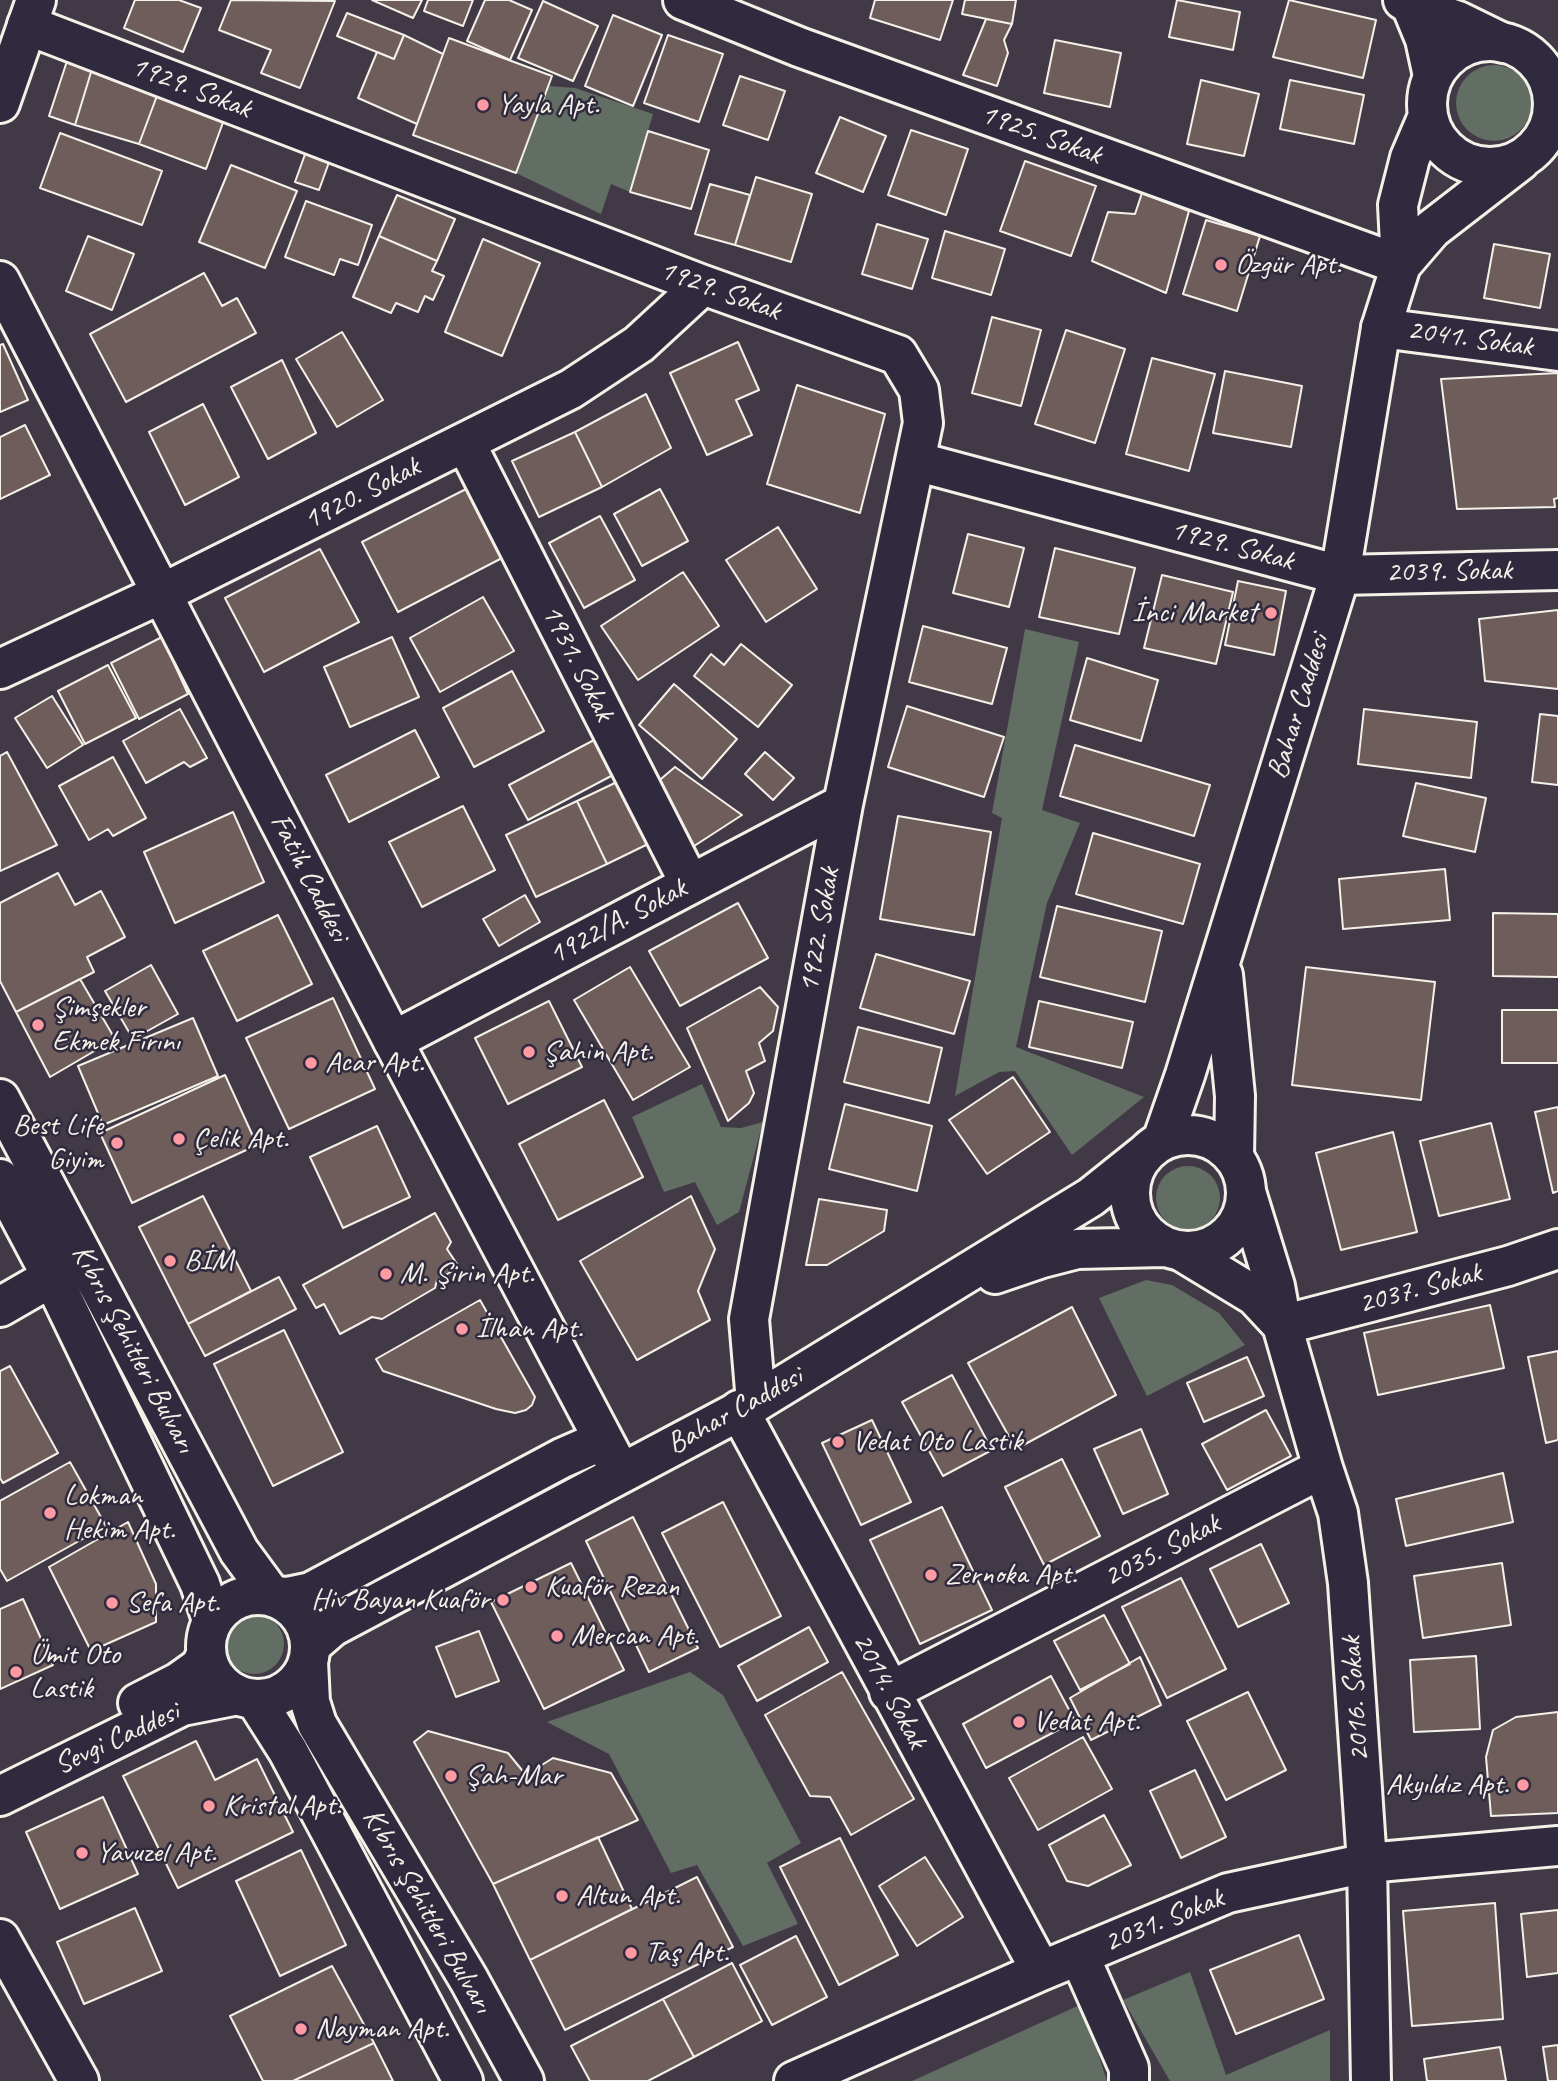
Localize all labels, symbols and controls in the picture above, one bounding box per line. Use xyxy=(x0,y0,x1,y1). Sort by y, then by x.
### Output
street label: 1929. Sokak xyxy=(126,49,256,127)
place label: Yayla Apt. xyxy=(497,87,599,123)
marker: Yayla Apt. xyxy=(475,97,491,113)
street label: 1925. Sokak xyxy=(976,97,1106,173)
place label: Özgür Apt. xyxy=(1235,247,1341,283)
street label: 1929. Sokak xyxy=(655,253,785,329)
marker: Özgür Apt. xyxy=(1213,257,1229,273)
street label: 2041. Sokak xyxy=(1405,312,1535,366)
street label: 1920. Sokak xyxy=(298,449,426,539)
street label: 1929. Sokak xyxy=(1166,512,1298,580)
street label: 2039. Sokak xyxy=(1386,553,1512,591)
place label: İnci Market xyxy=(1132,595,1257,631)
street label: 1931. Sokak xyxy=(532,599,622,727)
marker: İnci Market xyxy=(1263,605,1279,621)
street label: Bahar Caddesi xyxy=(1260,630,1338,784)
street label: Fatih Caddesi xyxy=(261,808,357,948)
street label: 1922. Sokak xyxy=(791,865,849,995)
street label: 1922/A. Sokak xyxy=(543,871,693,973)
place label: Şimşekler Ekmek Fırını xyxy=(52,990,180,1060)
marker: Şimşekler Ekmek Fırını xyxy=(30,1017,46,1033)
place label: Şahin Apt. xyxy=(543,1034,653,1070)
marker: Şahin Apt. xyxy=(521,1044,537,1060)
place label: Acar Apt. xyxy=(325,1045,424,1081)
marker: Acar Apt. xyxy=(303,1055,319,1071)
place label: Best Life Giyim xyxy=(13,1108,103,1178)
place label: Çelik Apt. xyxy=(193,1121,289,1157)
marker: Çelik Apt. xyxy=(171,1131,187,1147)
marker: Best Life Giyim xyxy=(109,1135,125,1151)
street label: Kıbrıs Şehitleri Bulvarı xyxy=(63,1239,203,1459)
place label: BİM xyxy=(184,1243,233,1279)
marker: BİM xyxy=(162,1253,178,1269)
street label: 2037. Sokak xyxy=(1354,1255,1486,1323)
place label: M. Şirin Apt. xyxy=(400,1256,534,1292)
marker: M. Şirin Apt. xyxy=(378,1266,394,1282)
place label: İlhan Apt. xyxy=(476,1311,583,1347)
marker: İlhan Apt. xyxy=(454,1321,470,1337)
street label: Bahar Caddesi xyxy=(661,1359,809,1463)
place label: Vedat Oto Lastik xyxy=(852,1424,1022,1460)
marker: Vedat Oto Lastik xyxy=(830,1434,846,1450)
place label: Lokman Hekim Apt. xyxy=(64,1478,175,1548)
marker: Lokman Hekim Apt. xyxy=(42,1505,58,1521)
street label: 2035. Sokak xyxy=(1098,1506,1226,1596)
place label: Zernoka Apt. xyxy=(945,1557,1077,1593)
marker: Zernoka Apt. xyxy=(923,1567,939,1583)
place label: Kuaför Rezan xyxy=(545,1569,679,1605)
marker: Kuaför Rezan xyxy=(523,1579,539,1595)
place label: Hiv Bayan Kuaför xyxy=(311,1582,489,1618)
place label: Sefa Apt. xyxy=(126,1585,220,1621)
marker: Hiv Bayan Kuaför xyxy=(495,1592,511,1608)
marker: Sefa Apt. xyxy=(104,1595,120,1611)
place label: Mercan Apt. xyxy=(571,1618,699,1654)
street label: 2014. Sokak xyxy=(844,1627,934,1755)
marker: Mercan Apt. xyxy=(549,1628,565,1644)
street label: 2016. Sokak xyxy=(1334,1635,1378,1763)
place label: Ümit Oto Lastik xyxy=(30,1637,120,1708)
marker: Ümit Oto Lastik xyxy=(8,1664,24,1680)
street label: Sevgi Caddesi xyxy=(49,1694,185,1784)
place label: Vedat Apt. xyxy=(1033,1704,1140,1740)
marker: Vedat Apt. xyxy=(1011,1714,1027,1730)
place label: Şah-Mar xyxy=(465,1758,562,1794)
place label: Akyıldız Apt. xyxy=(1386,1767,1509,1803)
marker: Şah-Mar xyxy=(443,1768,459,1784)
marker: Akyıldız Apt. xyxy=(1515,1777,1531,1793)
place label: Kristal Apt. xyxy=(223,1788,341,1824)
marker: Kristal Apt. xyxy=(201,1798,217,1814)
street label: Kıbrıs Şehitleri Bulvarı xyxy=(354,1802,500,2020)
place label: Yavuzel Apt. xyxy=(96,1835,216,1871)
marker: Yavuzel Apt. xyxy=(74,1845,90,1861)
place label: Altun Apt. xyxy=(576,1878,680,1914)
street label: 2031. Sokak xyxy=(1099,1881,1229,1961)
marker: Altun Apt. xyxy=(554,1888,570,1904)
place label: Taş Apt. xyxy=(645,1935,729,1971)
marker: Taş Apt. xyxy=(623,1945,639,1961)
place label: Nayman Apt. xyxy=(315,2011,449,2047)
marker: Nayman Apt. xyxy=(293,2021,309,2037)

